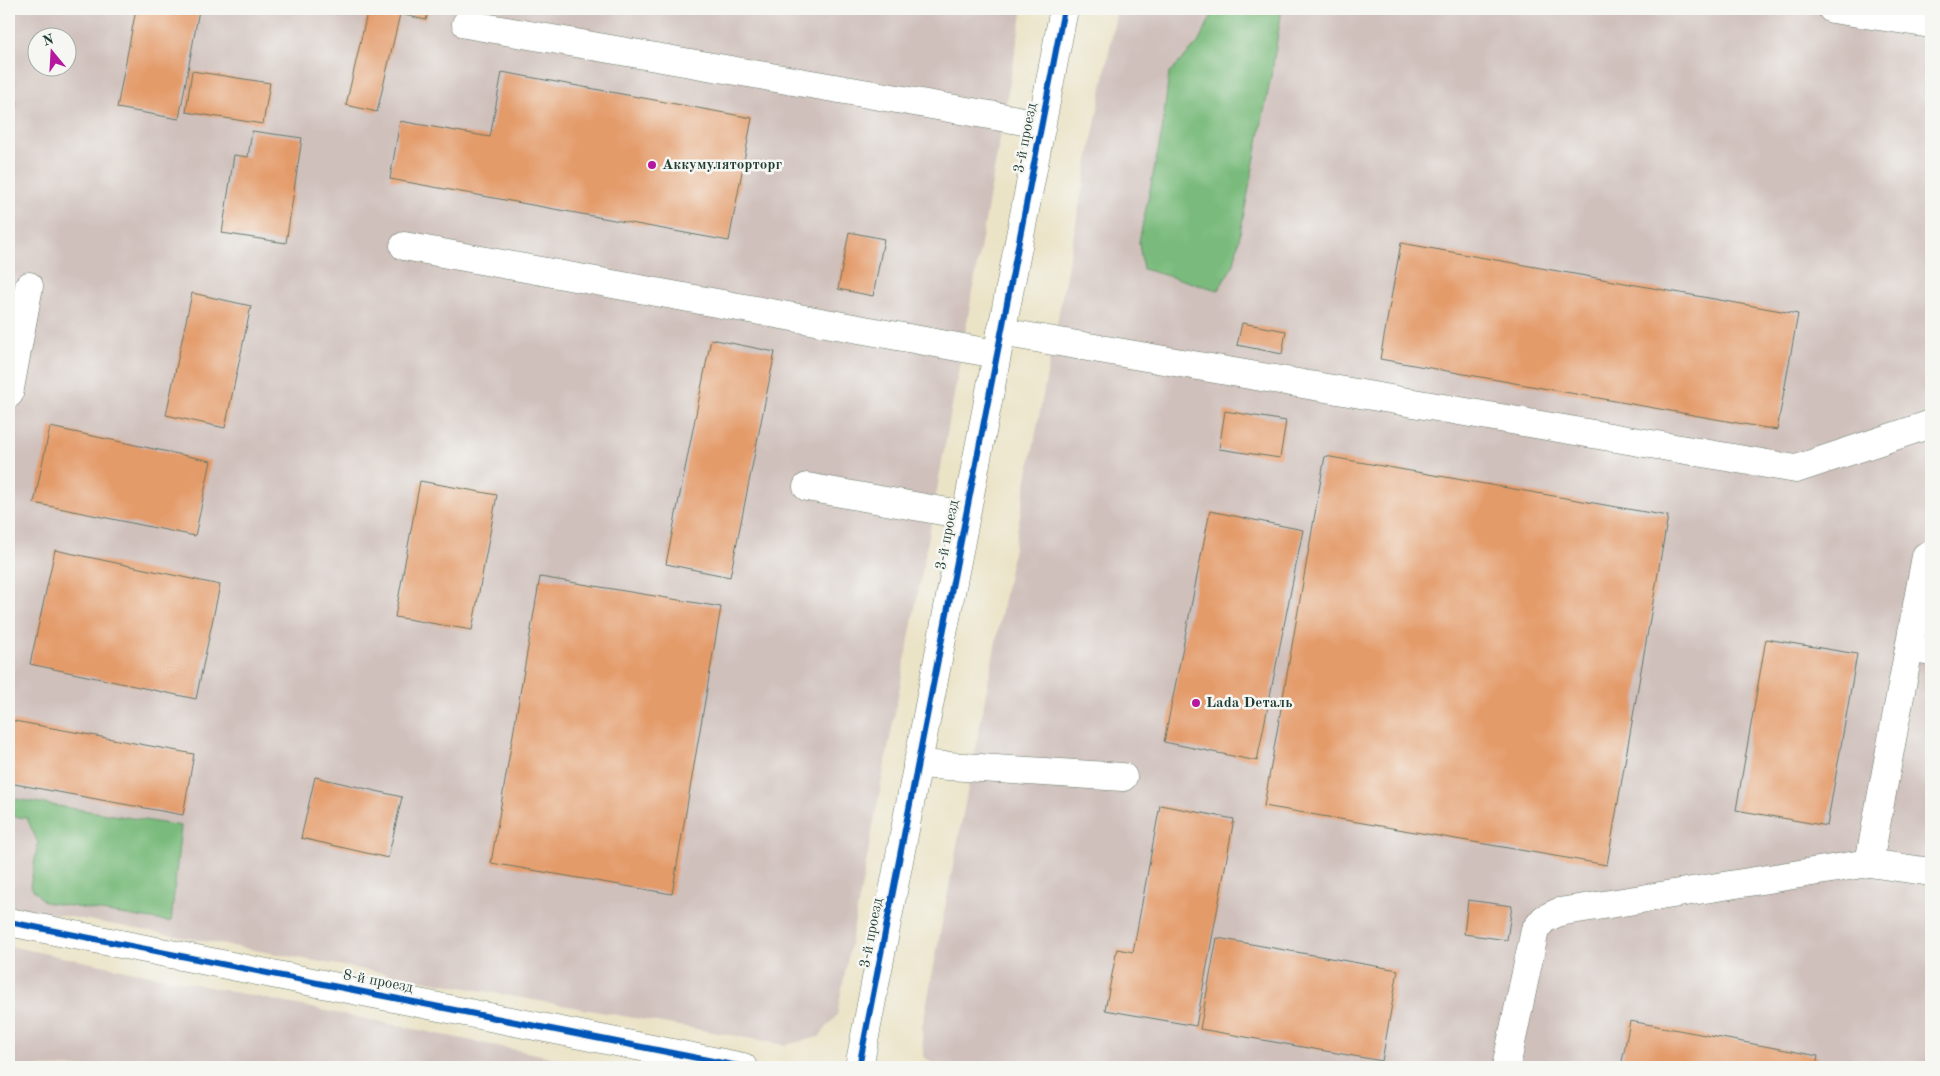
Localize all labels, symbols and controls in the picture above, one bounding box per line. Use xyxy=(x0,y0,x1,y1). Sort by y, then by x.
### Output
north arrow xyxy=(28,28,78,78)
text: N xyxy=(41,32,56,49)
street label: 3-й проезд xyxy=(1012,101,1040,174)
place label: Аккумуляторторг xyxy=(662,158,782,173)
marker: Аккумуляторторг xyxy=(646,159,658,171)
street label: 3-й проезд xyxy=(934,498,962,571)
place label: Lada Dеталь xyxy=(1206,696,1292,711)
marker: Lada Dеталь xyxy=(1190,697,1202,709)
street label: 3-й проезд xyxy=(858,896,886,969)
street label: 8-й проезд xyxy=(342,968,415,996)

